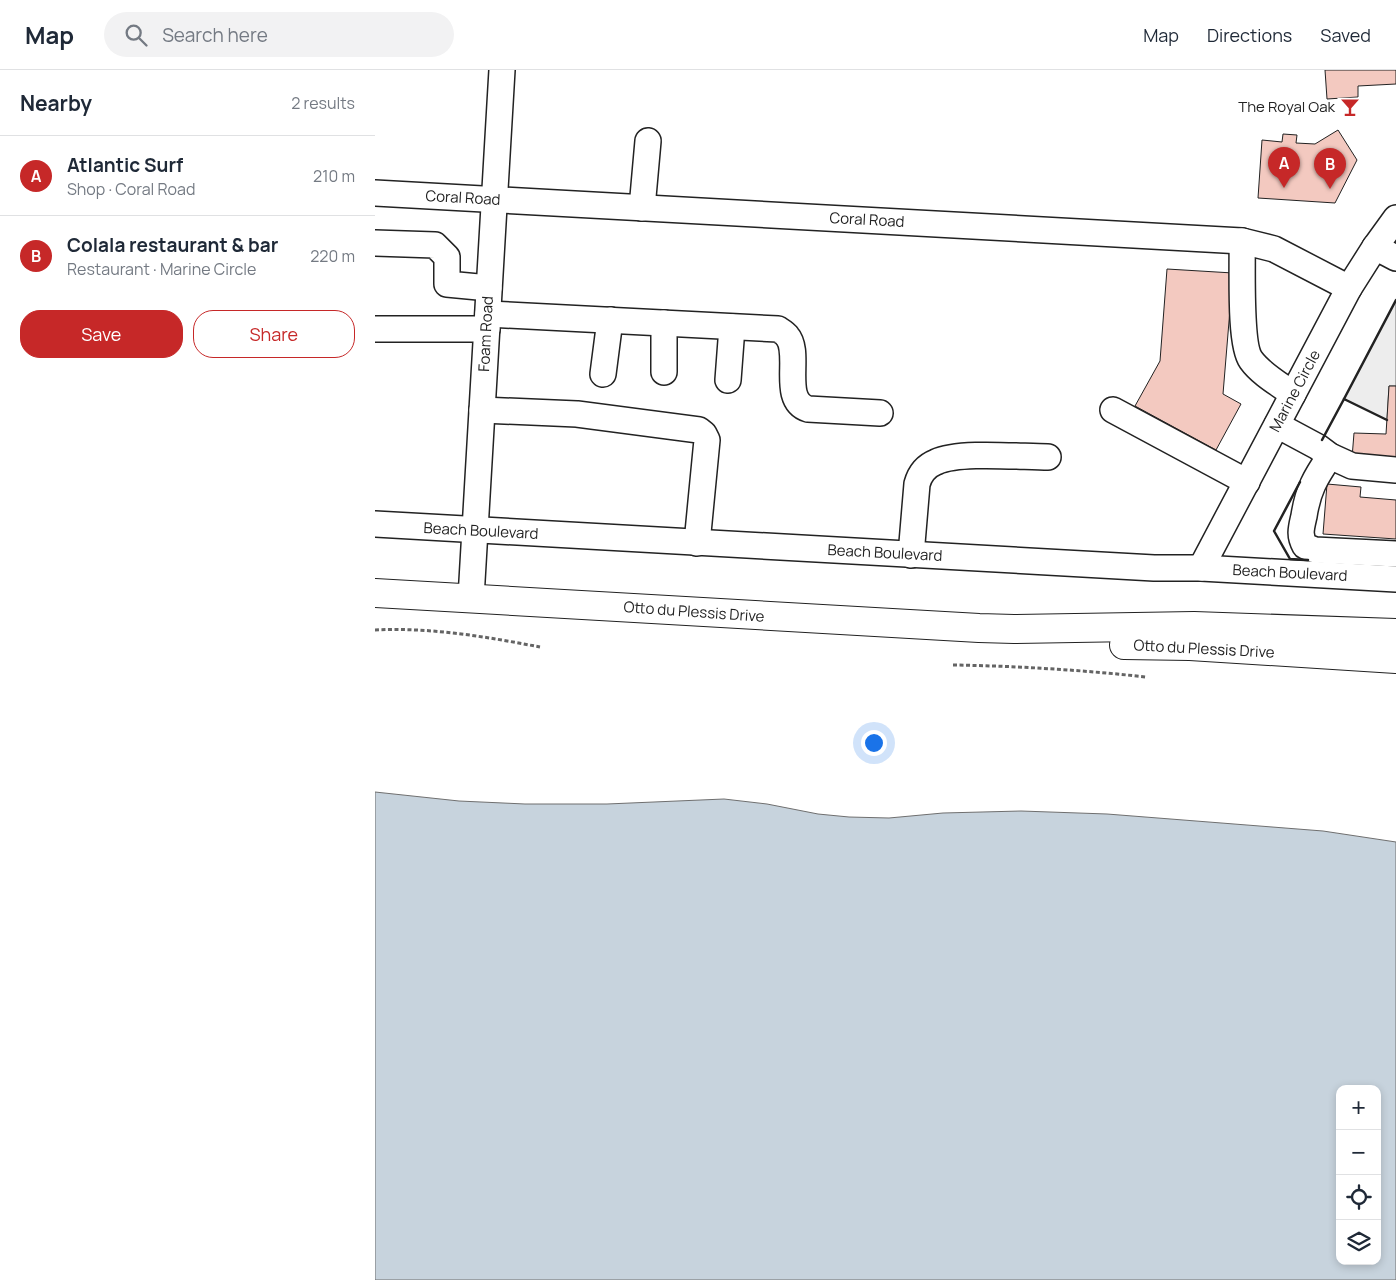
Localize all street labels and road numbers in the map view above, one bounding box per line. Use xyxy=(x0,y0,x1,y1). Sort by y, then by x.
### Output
street label: Coral Road xyxy=(425,185,501,210)
street label: Coral Road xyxy=(829,207,905,232)
street label: Foam Road xyxy=(473,296,498,372)
street label: Marine Circle xyxy=(1264,346,1325,436)
street label: Beach Boulevard xyxy=(423,517,539,544)
street label: Beach Boulevard xyxy=(827,539,943,566)
street label: Beach Boulevard xyxy=(1232,559,1348,586)
street label: Otto du Plessis Drive xyxy=(623,596,765,627)
street label: Otto du Plessis Drive xyxy=(1133,634,1275,663)

